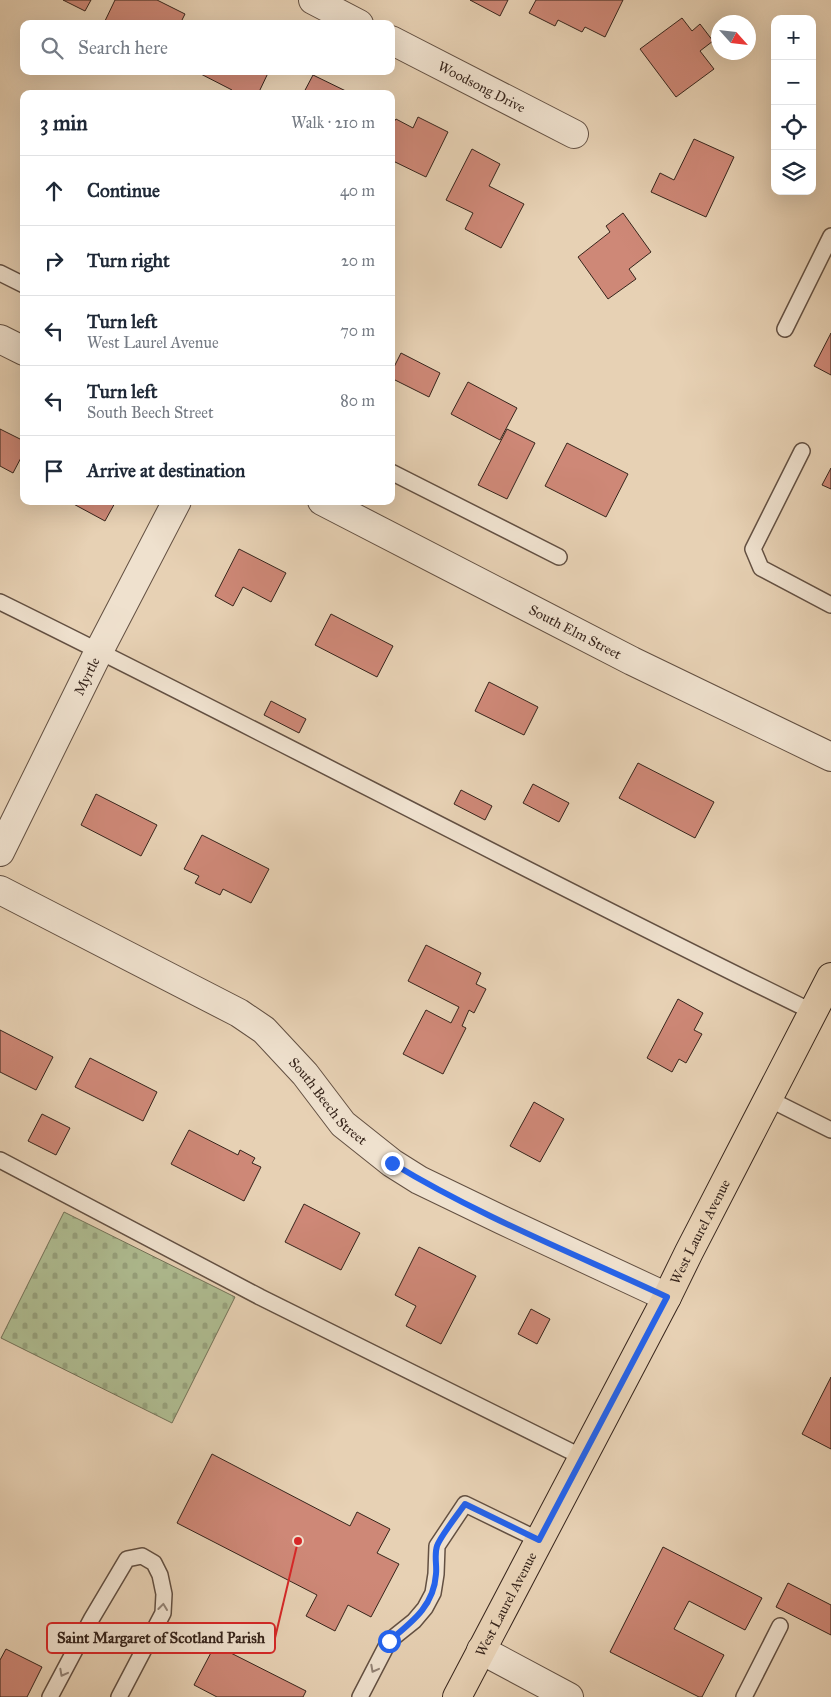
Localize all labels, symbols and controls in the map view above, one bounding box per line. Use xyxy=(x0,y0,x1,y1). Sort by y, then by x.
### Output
north arrow xyxy=(711,15,756,60)
map controls xyxy=(771,15,816,195)
button: + xyxy=(771,15,816,60)
search box xyxy=(20,20,395,75)
icon: search xyxy=(38,34,66,62)
text: Search here xyxy=(78,36,168,59)
street label: Woodsong Drive xyxy=(435,58,528,117)
button: − xyxy=(771,60,816,105)
button: locate xyxy=(771,105,816,150)
text: 3 min xyxy=(40,110,88,136)
text: Walk · 210 m xyxy=(291,113,375,132)
button: layers xyxy=(771,150,816,195)
icon: ahead xyxy=(40,177,68,205)
text: Continue xyxy=(87,179,160,202)
text: 40 m xyxy=(340,181,375,200)
icon: right xyxy=(40,247,68,275)
text: Turn right xyxy=(87,249,170,272)
text: 20 m xyxy=(341,251,375,270)
text: Turn left xyxy=(87,310,157,333)
icon: left xyxy=(40,317,68,345)
text: 70 m xyxy=(340,321,375,340)
text: West Laurel Avenue xyxy=(87,333,219,352)
text: Turn left xyxy=(87,380,157,403)
icon: left xyxy=(40,387,68,415)
text: 80 m xyxy=(340,391,375,410)
text: South Beech Street xyxy=(87,403,214,422)
icon: arrive xyxy=(40,457,68,485)
text: Arrive at destination xyxy=(87,459,245,482)
street label: South Elm Street xyxy=(526,601,624,663)
street label: Myrtle xyxy=(70,654,104,698)
street label: South Beech Street xyxy=(285,1054,370,1149)
route end xyxy=(381,1152,404,1175)
street label: West Laurel Avenue xyxy=(667,1176,734,1287)
street label: West Laurel Avenue xyxy=(472,1549,541,1659)
one-way arrow xyxy=(157,1602,168,1610)
callout: Saint Margaret of Scotland Parish xyxy=(47,1623,275,1653)
text: Saint Margaret of Scotland Parish xyxy=(57,1629,266,1648)
route start xyxy=(378,1630,401,1653)
one-way arrow xyxy=(370,1664,380,1673)
one-way arrow xyxy=(59,1667,69,1676)

